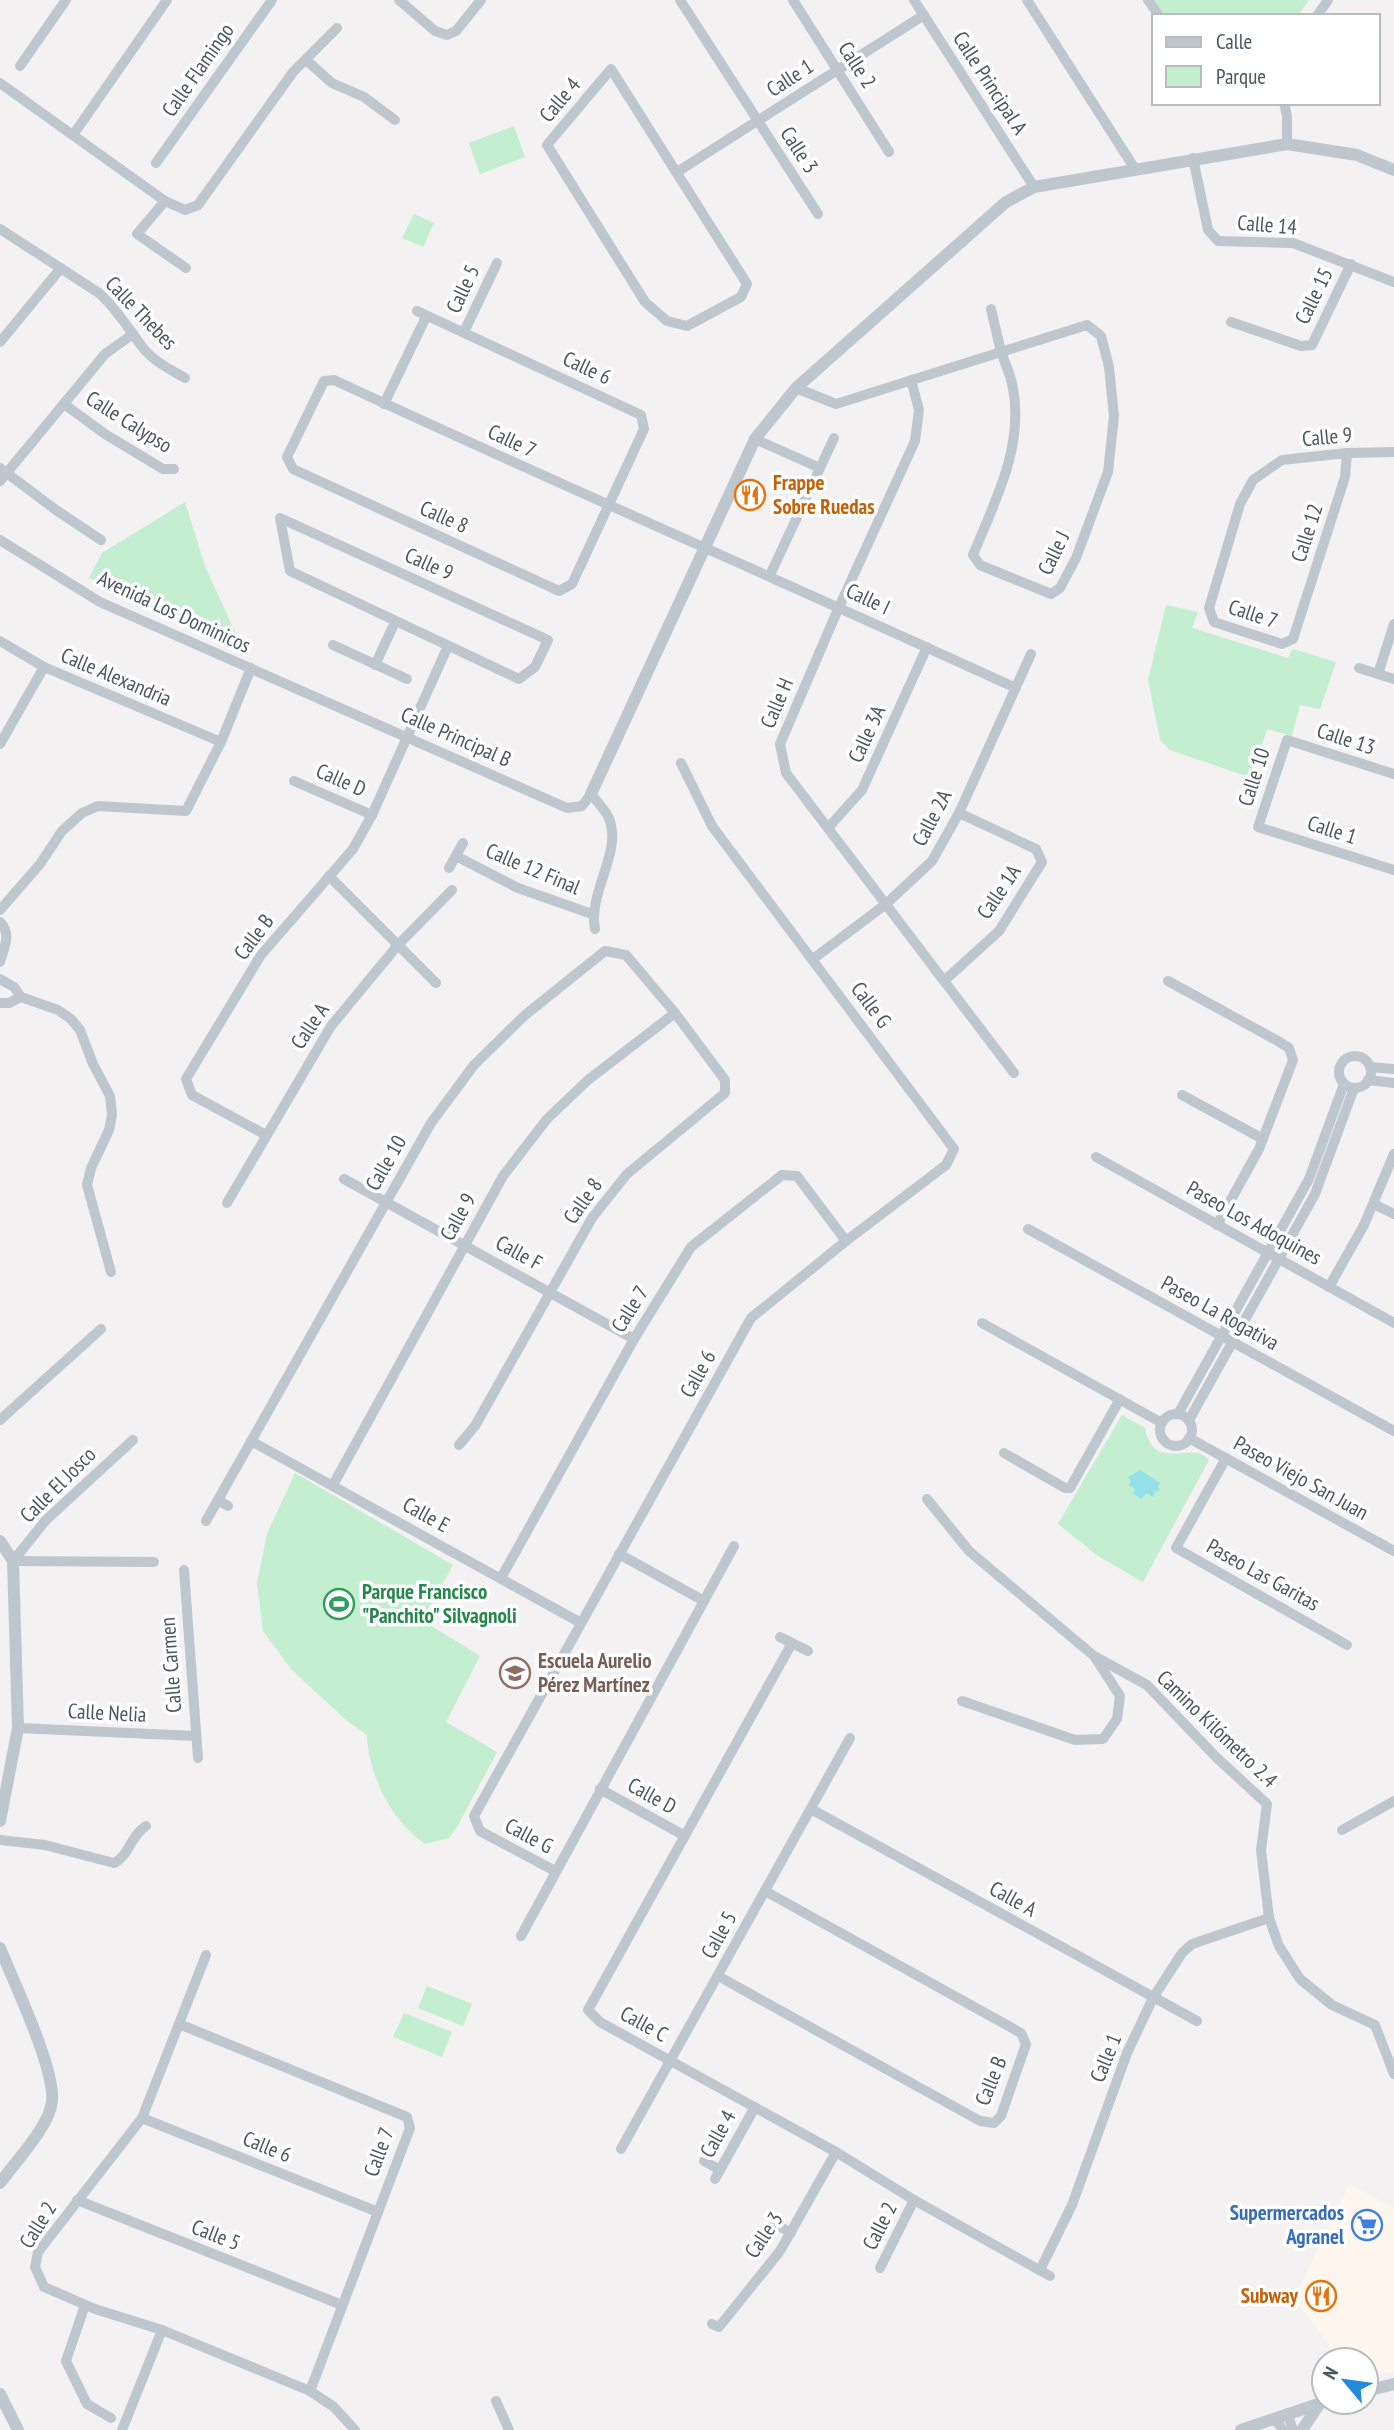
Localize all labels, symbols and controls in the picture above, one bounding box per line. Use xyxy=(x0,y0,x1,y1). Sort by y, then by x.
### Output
legend xyxy=(1152,14,1380,105)
street label: Calle Flamingo xyxy=(155,18,240,122)
street label: Calle Principal A xyxy=(947,26,1034,139)
text: Calle xyxy=(1216,28,1252,55)
street label: Calle 2 xyxy=(832,36,882,93)
street label: Calle 1 xyxy=(761,53,818,103)
text: Parque xyxy=(1216,63,1266,90)
street label: Calle 4 xyxy=(533,71,586,128)
street label: Calle 3 xyxy=(774,121,824,178)
street label: Calle 14 xyxy=(1236,208,1298,241)
street label: Calle 5 xyxy=(440,260,485,317)
street label: Calle 15 xyxy=(1288,263,1339,328)
street label: Calle Thebes xyxy=(100,270,183,355)
street label: Calle 6 xyxy=(559,345,616,390)
street label: Calle Calypso xyxy=(81,385,177,459)
street label: Calle 7 xyxy=(484,418,541,463)
street label: Calle 9 xyxy=(1301,421,1353,452)
place label: Frappe Sobre Ruedas xyxy=(773,469,875,520)
restaurant icon: Frappe Sobre Ruedas xyxy=(733,478,767,512)
street label: Calle 8 xyxy=(416,494,473,539)
street label: Calle 12 xyxy=(1284,500,1329,565)
street label: Calle J xyxy=(1031,526,1076,579)
street label: Calle 9 xyxy=(401,541,458,586)
street label: Avenida Los Dominicos xyxy=(93,564,255,659)
street label: Calle I xyxy=(842,577,895,620)
street label: Calle 7 xyxy=(1225,593,1281,634)
street label: Calle Alexandria xyxy=(57,641,175,712)
street label: Calle H xyxy=(754,674,799,732)
street label: Calle Principal B xyxy=(397,700,516,773)
street label: Calle 3A xyxy=(842,701,891,767)
street label: Calle 13 xyxy=(1314,716,1379,761)
street label: Calle 10 xyxy=(1231,744,1276,809)
street label: Calle D xyxy=(312,757,370,802)
street label: Calle 2A xyxy=(906,785,958,851)
street label: Calle 1 xyxy=(1304,809,1360,850)
street label: Calle 12 Final xyxy=(482,837,584,900)
street label: Calle 1A xyxy=(971,859,1027,924)
street label: Calle B xyxy=(228,908,280,965)
street label: Calle G xyxy=(845,976,898,1033)
street label: Calle A xyxy=(284,997,335,1054)
street label: Calle 10 xyxy=(359,1130,412,1195)
street label: Calle 8 xyxy=(557,1172,608,1229)
street label: Paseo Los Adoquines xyxy=(1182,1174,1326,1271)
street label: Calle 9 xyxy=(434,1188,482,1245)
street label: Calle F xyxy=(491,1229,547,1276)
street label: Paseo La Rogativa xyxy=(1157,1269,1284,1356)
street label: Calle 7 xyxy=(605,1280,654,1337)
street label: Calle 6 xyxy=(674,1345,722,1402)
street label: Paseo Viejo San Juan xyxy=(1229,1429,1373,1526)
street label: Calle El Josco xyxy=(14,1441,101,1528)
street label: Calle E xyxy=(398,1491,455,1538)
street label: Paseo Las Garitas xyxy=(1202,1532,1325,1617)
place label: Parque Francisco "Panchito" Silvagnoli xyxy=(362,1578,517,1629)
sports icon: Parque Francisco "Panchito" Silvagnoli xyxy=(322,1587,356,1621)
street label: Calle Carmen xyxy=(154,1616,187,1714)
place label: Escuela Aurelio Pérez Martínez xyxy=(538,1647,652,1698)
school or university icon: Escuela Aurelio Pérez Martínez xyxy=(498,1656,532,1690)
street label: Camino Kilómetro 2.4 xyxy=(1151,1664,1284,1793)
street label: Calle Nelia xyxy=(67,1697,147,1728)
street label: Calle D xyxy=(623,1771,681,1820)
street label: Calle G xyxy=(500,1812,558,1859)
street label: Calle A xyxy=(985,1875,1042,1923)
street label: Calle 5 xyxy=(695,1906,743,1963)
street label: Calle C xyxy=(616,2000,673,2048)
street label: Calle 1 xyxy=(1084,2030,1127,2086)
street label: Calle B xyxy=(969,2052,1013,2109)
street label: Calle 4 xyxy=(694,2105,742,2162)
street label: Calle 7 xyxy=(357,2124,400,2180)
street label: Calle 6 xyxy=(239,2125,295,2168)
street label: Calle 2 xyxy=(13,2196,62,2253)
street label: Calle 2 xyxy=(856,2197,903,2254)
place label: Supermercados Agranel xyxy=(1230,2199,1345,2250)
street label: Calle 3 xyxy=(738,2206,789,2263)
supermarket icon: Supermercados Agranel xyxy=(1350,2208,1384,2242)
street label: Calle 5 xyxy=(188,2213,244,2256)
restaurant icon: Subway xyxy=(1304,2279,1338,2313)
place label: Subway xyxy=(1241,2282,1299,2309)
north arrow xyxy=(1310,2346,1380,2416)
text: N xyxy=(1317,2362,1343,2383)

